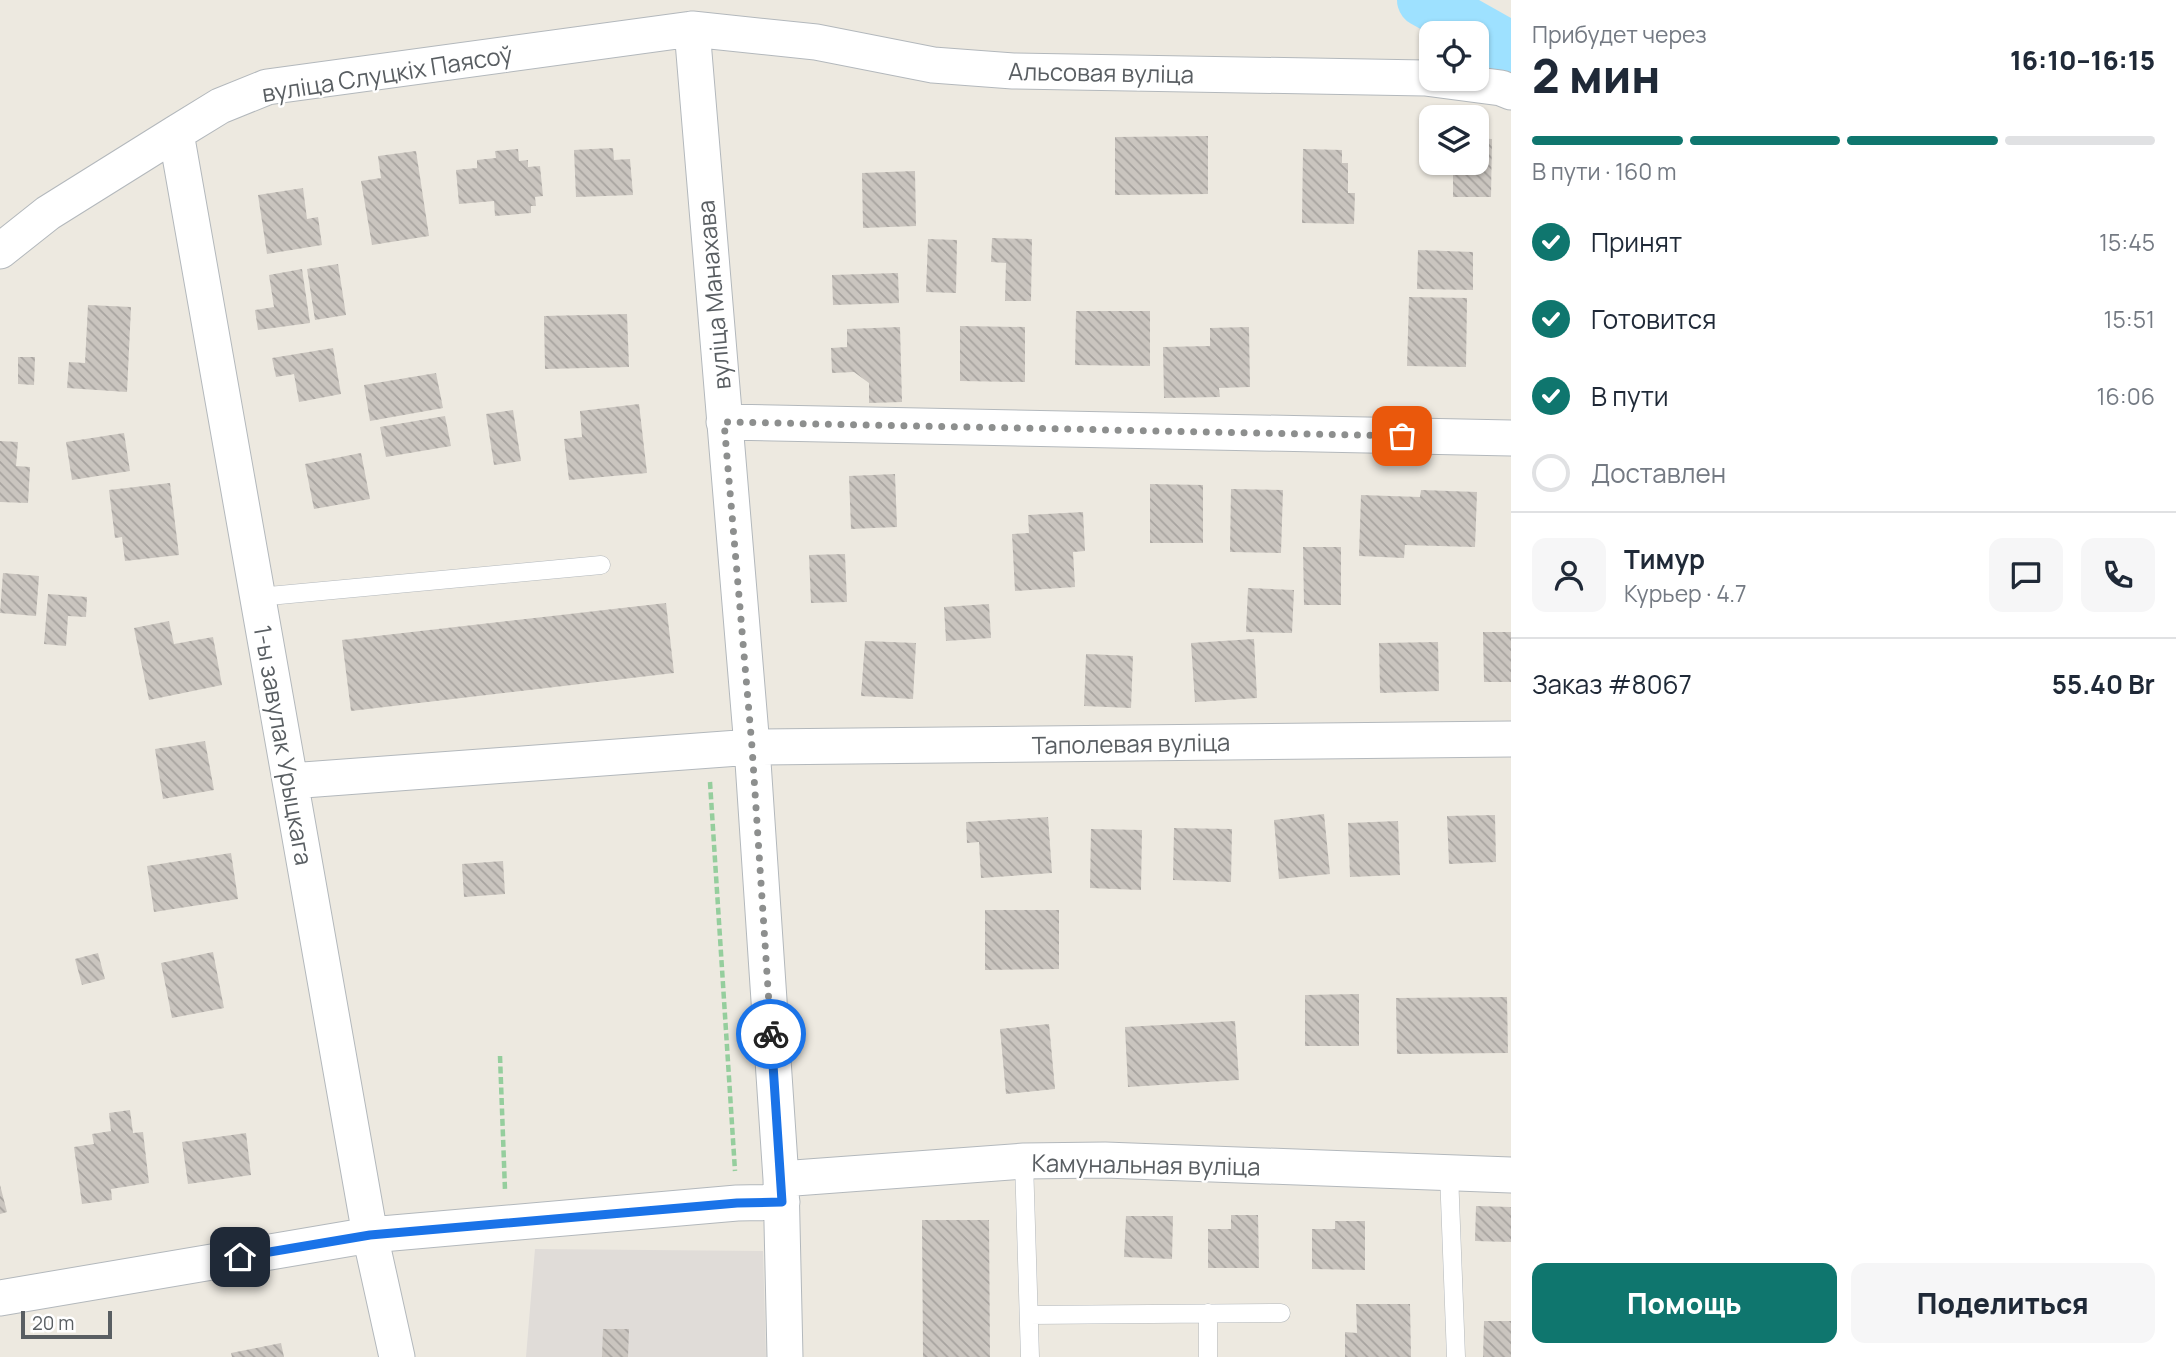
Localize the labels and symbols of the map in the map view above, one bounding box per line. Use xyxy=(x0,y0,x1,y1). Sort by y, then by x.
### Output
street label: вуліца Слуцкіх Паясоў xyxy=(259,37,515,109)
street label: Альсовая вуліца xyxy=(1008,54,1194,90)
street label: вуліца Манахава xyxy=(688,199,738,391)
pin xyxy=(1372,406,1432,466)
street label: 1-ы завулак Урыцкага xyxy=(247,622,321,868)
street label: Таполевая вуліца xyxy=(1031,725,1231,761)
courier xyxy=(736,999,806,1069)
street label: Камунальная вуліца xyxy=(1031,1146,1261,1182)
pin xyxy=(210,1227,270,1287)
scale bar xyxy=(21,1308,112,1340)

